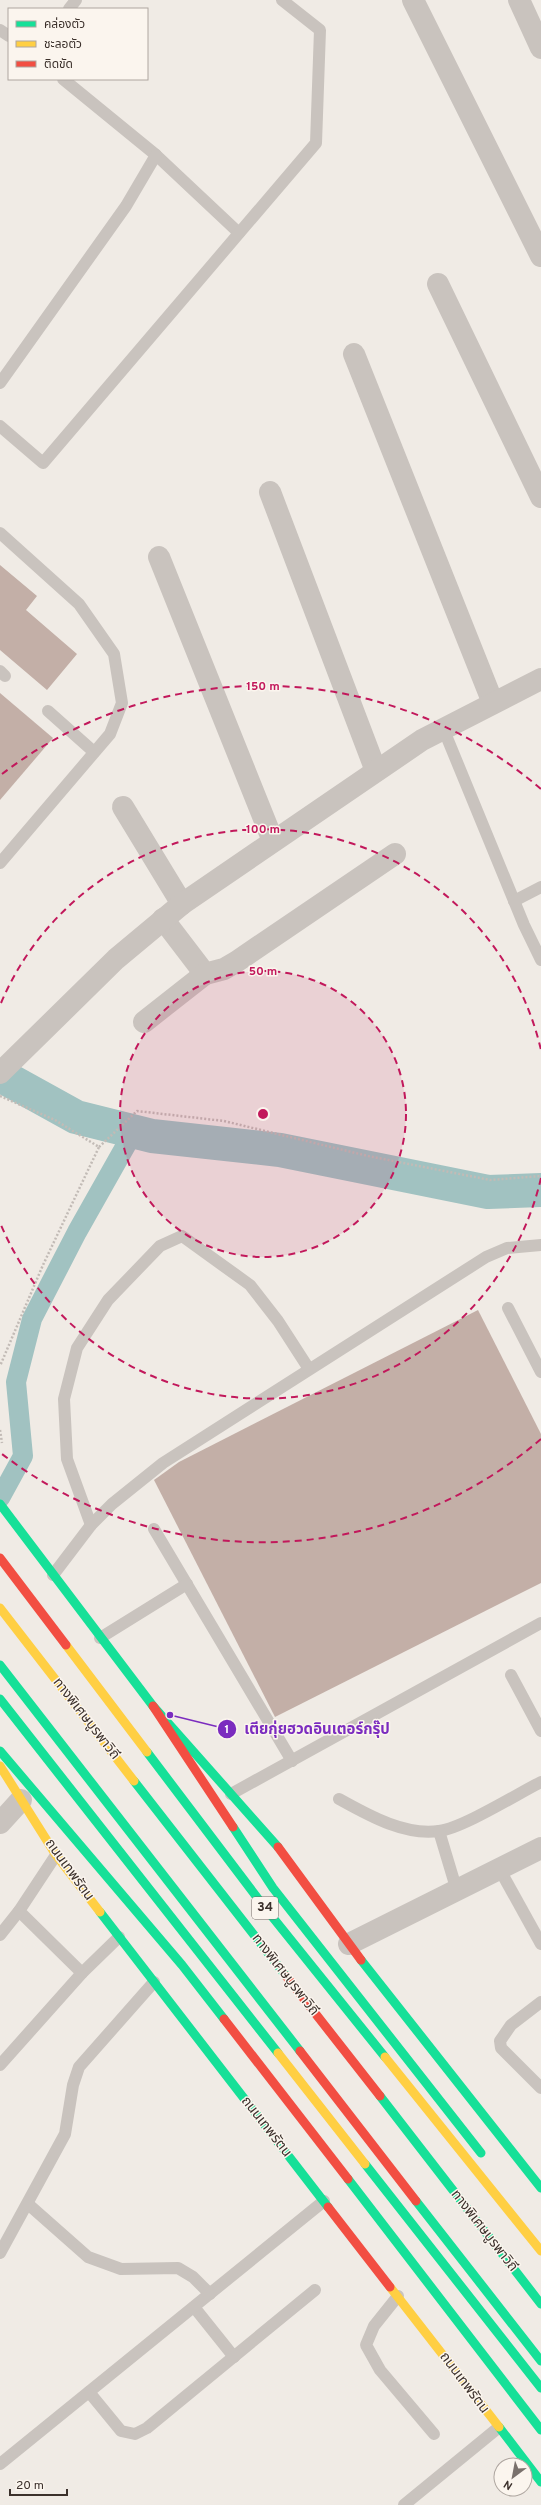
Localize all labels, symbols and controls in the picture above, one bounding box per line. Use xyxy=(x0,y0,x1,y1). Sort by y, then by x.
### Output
legend xyxy=(8,8,148,80)
text: คล่องตัว xyxy=(44,17,85,33)
text: ชะลอตัว xyxy=(44,37,82,53)
text: ติดขัด xyxy=(44,57,73,73)
text: 150 m xyxy=(246,679,280,695)
text: 100 m xyxy=(246,822,280,838)
text: 50 m xyxy=(249,964,277,980)
centre of rings xyxy=(256,1107,270,1121)
street label: ทางพิเศษบูรพาวิถี xyxy=(49,1675,123,1763)
callout: เตียกุ่ยฮวดอินเตอร์กรุ๊ป xyxy=(217,1715,398,1742)
text: เตียกุ่ยฮวดอินเตอร์กรุ๊ป xyxy=(244,1720,390,1740)
text: 1 xyxy=(225,1722,229,1738)
street label: ถนนเทพรัตน xyxy=(41,1836,97,1904)
road number: 34 xyxy=(252,1897,278,1919)
street label: ทางพิเศษบูรพาวิถี xyxy=(248,1931,322,2019)
street label: ถนนเทพรัตน xyxy=(237,2093,295,2161)
street label: ทางพิเศษบูรพาวิถี xyxy=(447,2187,521,2275)
street label: ถนนเทพรัตน xyxy=(435,2349,493,2417)
north arrow xyxy=(493,2457,533,2497)
scale bar xyxy=(10,2471,67,2497)
text: N xyxy=(501,2477,515,2493)
text: 20 m xyxy=(16,2478,44,2494)

